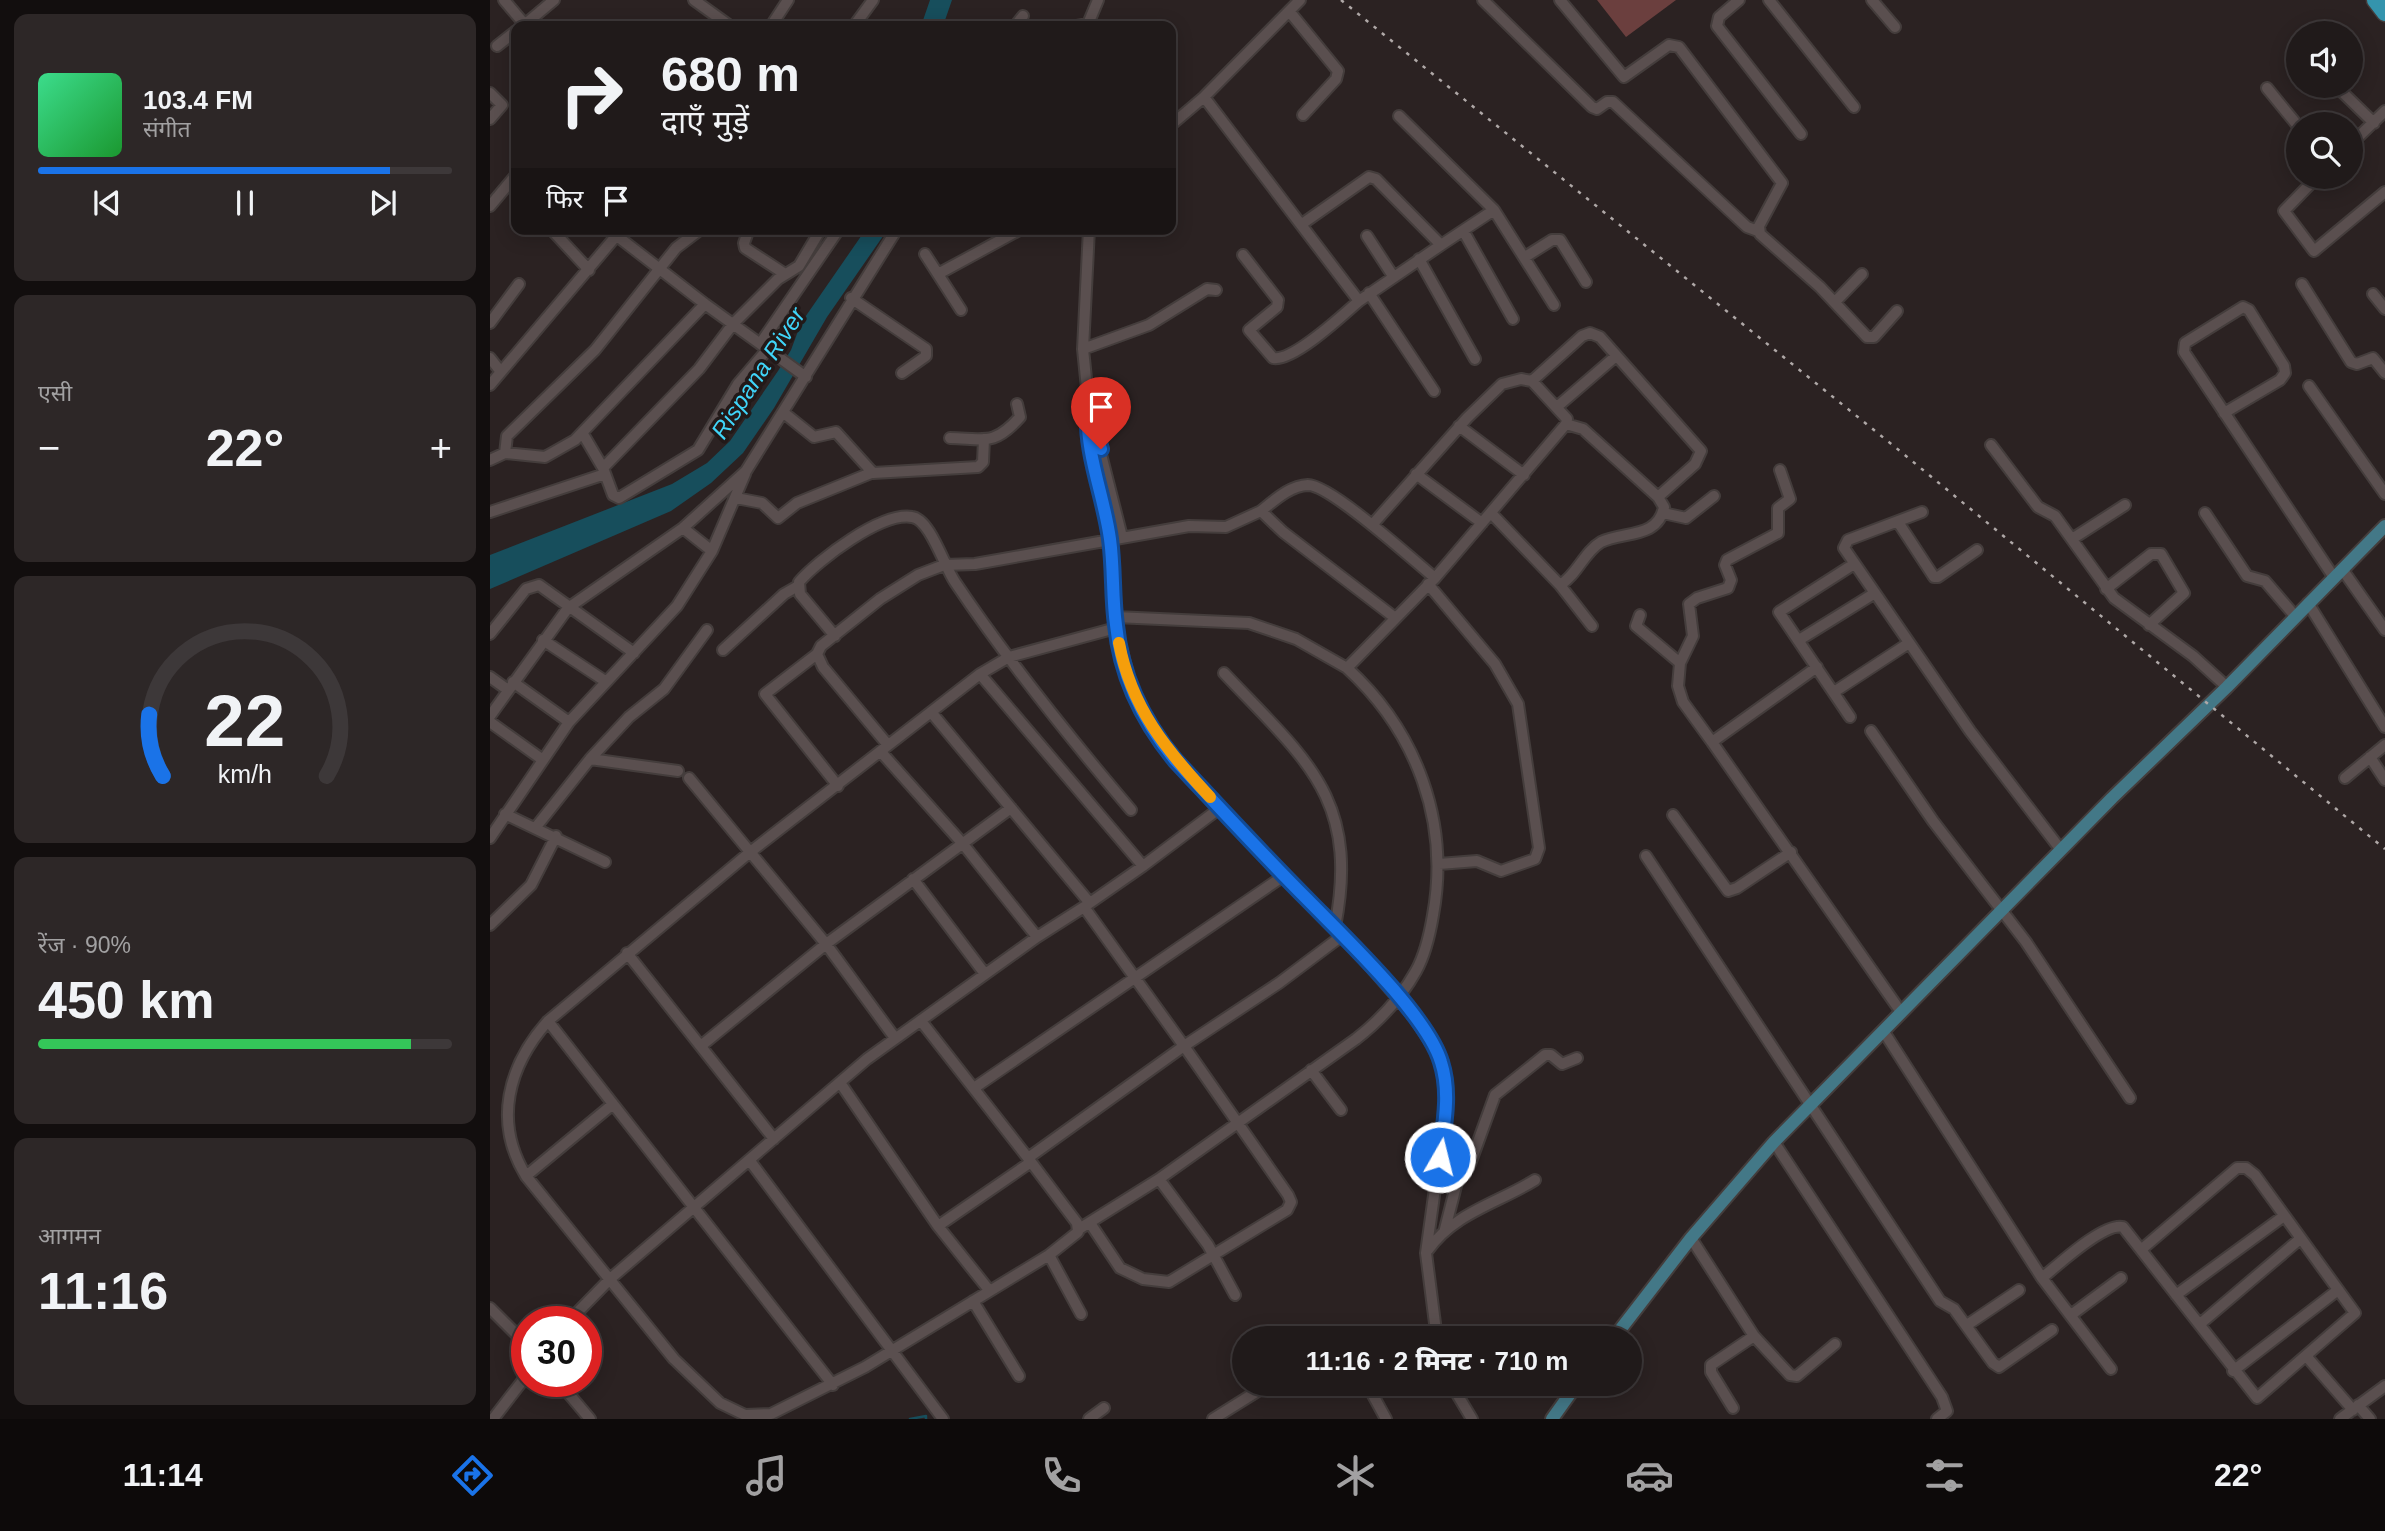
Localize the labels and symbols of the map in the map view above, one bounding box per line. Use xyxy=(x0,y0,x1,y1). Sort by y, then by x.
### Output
water label: Rispana River xyxy=(706,302,811,444)
pin xyxy=(1071,377,1131,449)
position arrow xyxy=(1403,1120,1477,1194)
speed limit sign: 30 xyxy=(511,1306,602,1397)

